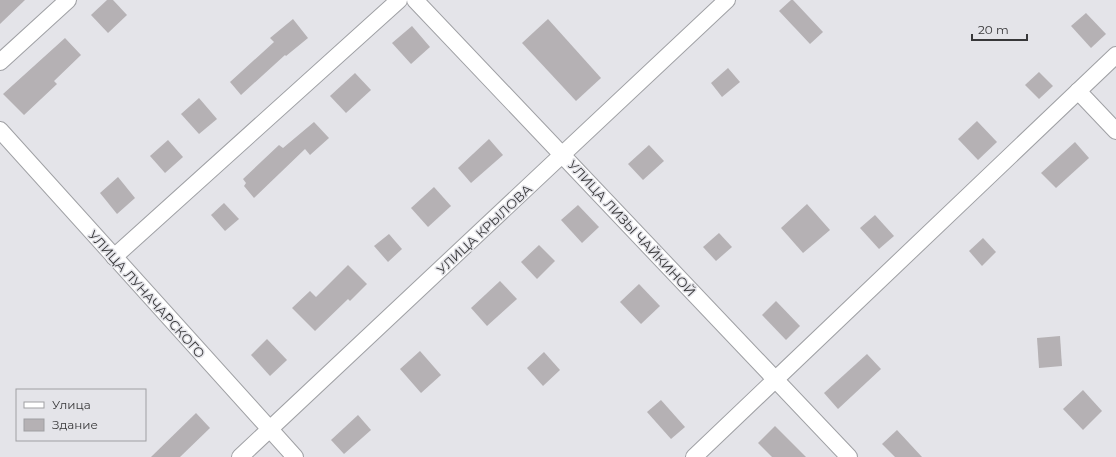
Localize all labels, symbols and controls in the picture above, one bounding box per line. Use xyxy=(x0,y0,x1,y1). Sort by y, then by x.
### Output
scale bar xyxy=(972,16,1027,42)
text: 20 m xyxy=(978,22,1009,37)
street label: УЛИЦА ЛИЗЫ ЧАЙКИНОЙ xyxy=(565,157,699,299)
street label: УЛИЦА КРЫЛОВА xyxy=(433,180,535,277)
street label: УЛИЦА ЛУНАЧАРСКОГО xyxy=(85,227,209,361)
legend xyxy=(16,389,146,441)
text: Улица xyxy=(52,397,91,412)
text: Здание xyxy=(52,417,98,432)

